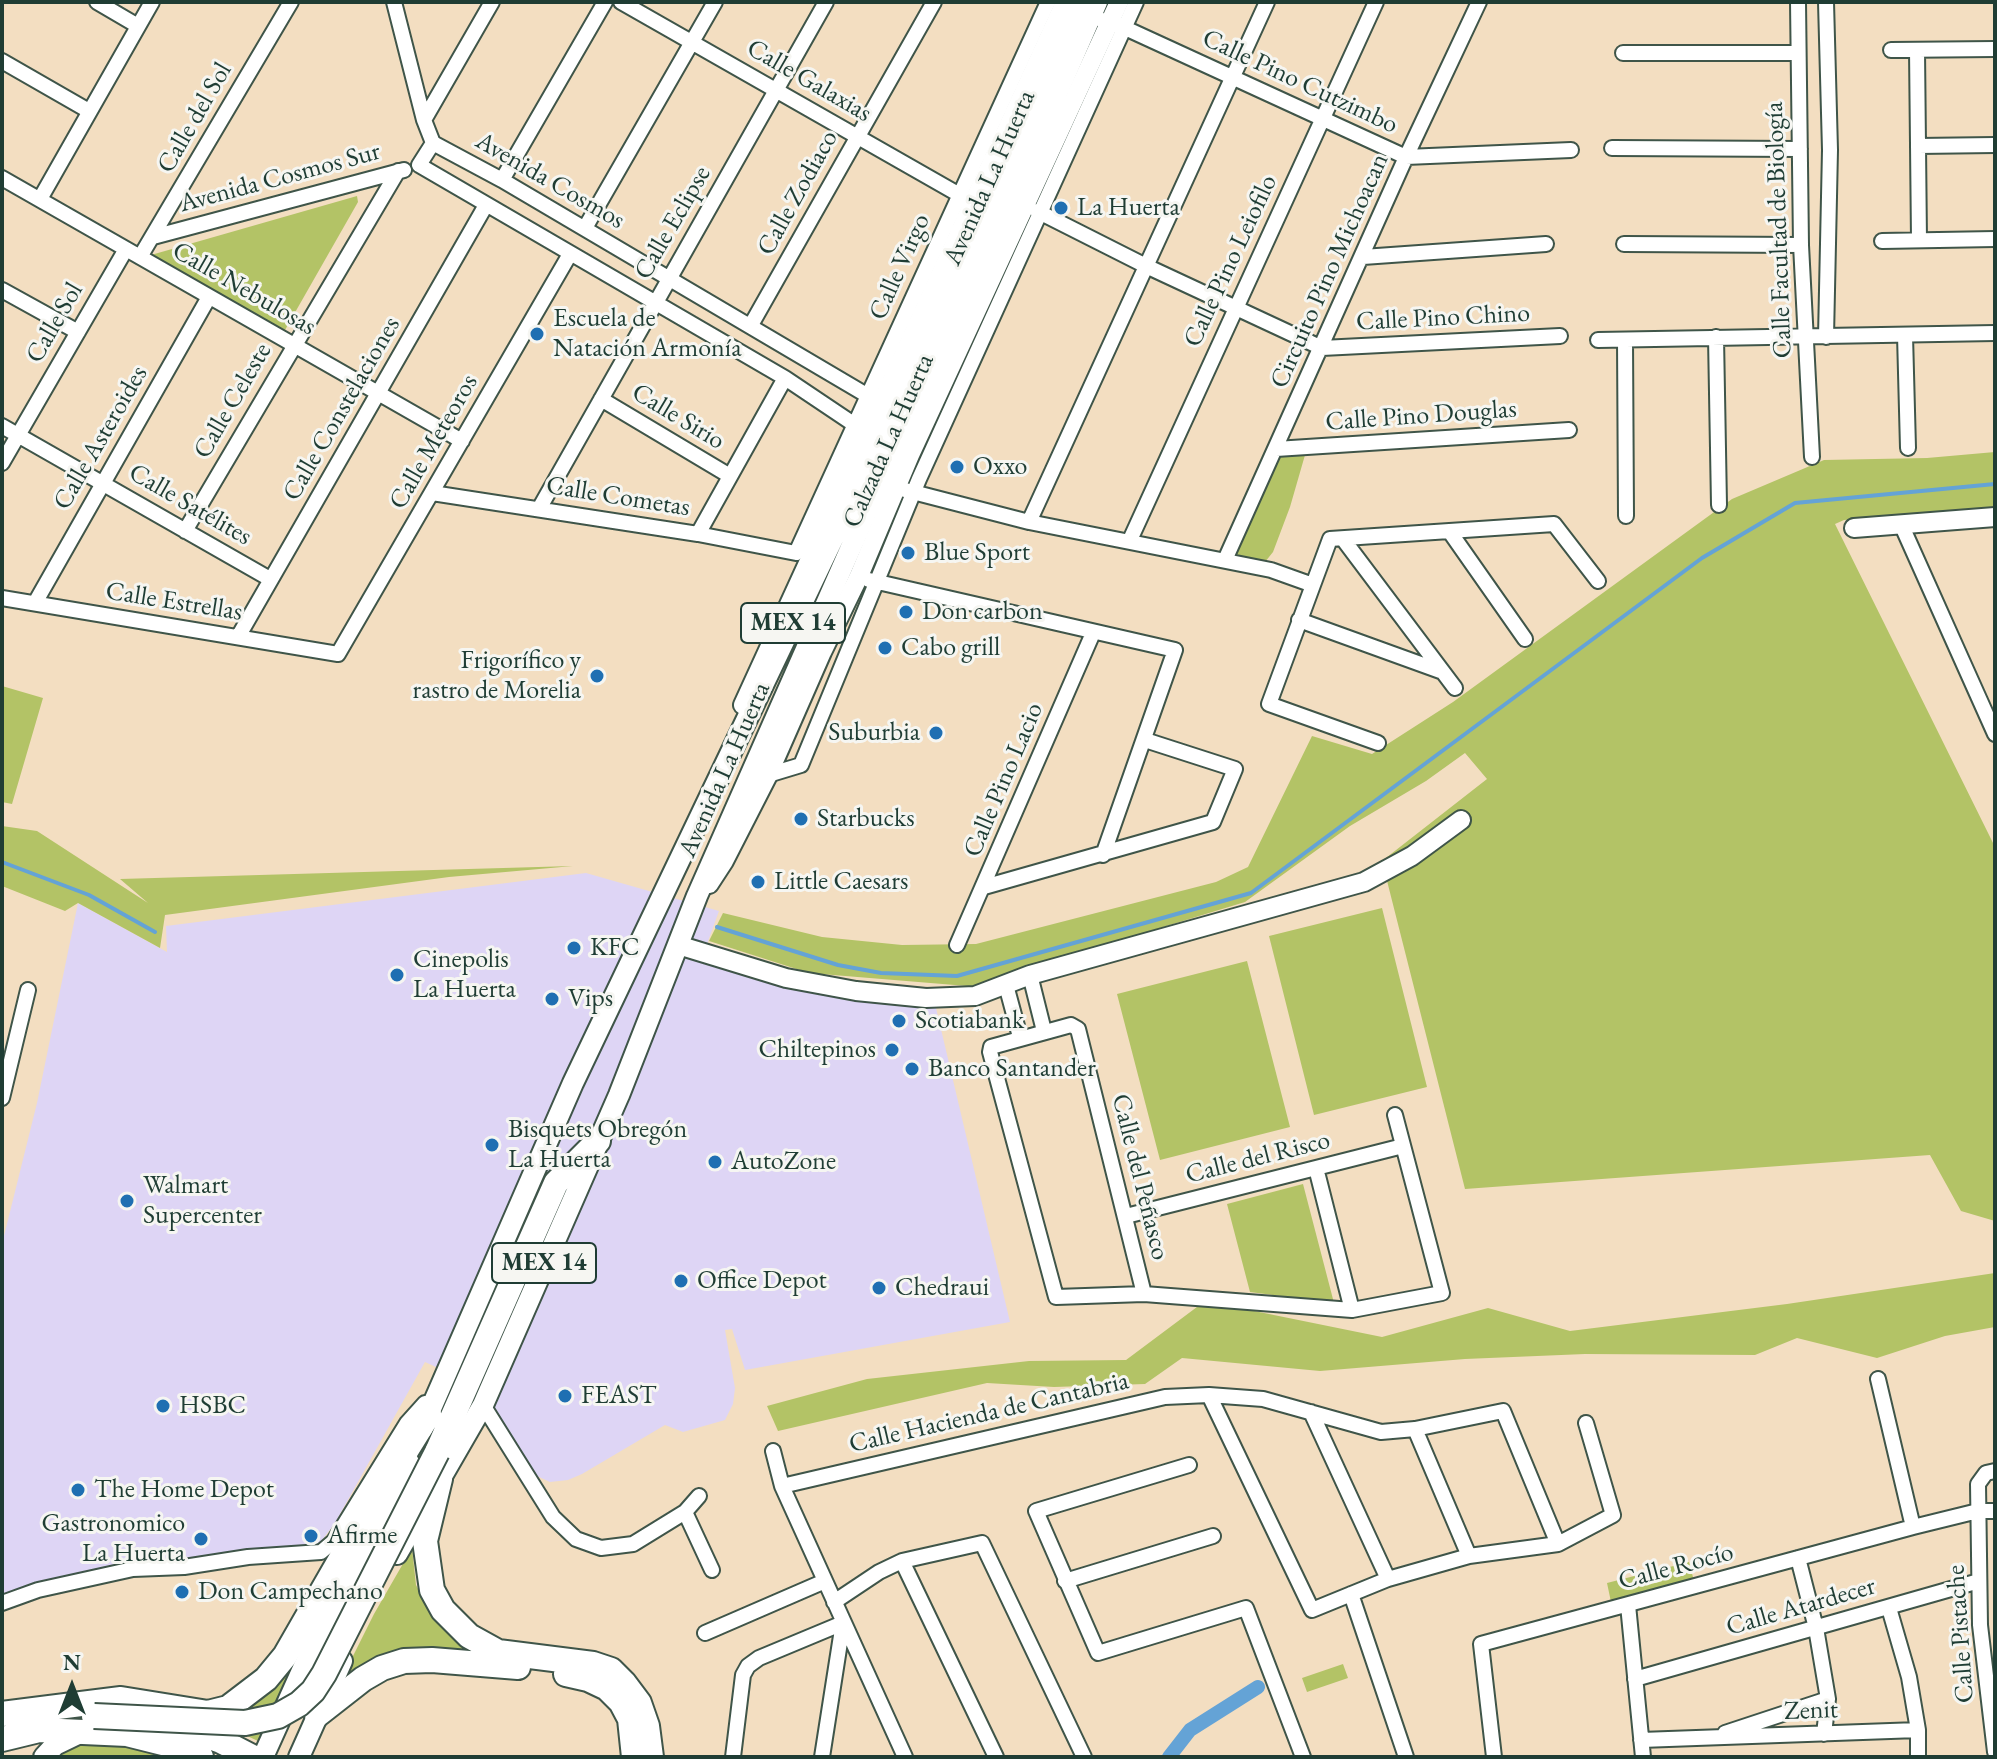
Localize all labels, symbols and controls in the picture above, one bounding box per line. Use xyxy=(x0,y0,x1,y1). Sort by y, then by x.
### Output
street label: Calle Pino Cutzimbo xyxy=(1197,23,1403,141)
street label: Calle Galaxias xyxy=(741,33,877,129)
street label: Calle del Sol xyxy=(151,57,239,179)
street label: Avenida La Huerta xyxy=(937,85,1043,271)
street label: Calle Facultad de Biología xyxy=(1759,101,1799,359)
street label: Calle Zodiaco xyxy=(751,125,845,261)
street label: Avenida Cosmos xyxy=(470,126,630,236)
street label: Avenida Cosmos Sur xyxy=(176,136,384,220)
street label: Circuito Pino Michoacan xyxy=(1264,149,1396,393)
street label: Calle Eclipse xyxy=(628,161,718,285)
street label: Calle Pino Leiofilo xyxy=(1177,170,1285,352)
place label: La Huerta xyxy=(1077,192,1180,224)
marker: La Huerta xyxy=(1052,199,1070,217)
street label: Calle Virgo xyxy=(863,209,937,325)
street label: Calle Nebulosas xyxy=(167,235,321,343)
street label: Calle Sol xyxy=(20,277,90,369)
street label: Calle Pino Chino xyxy=(1355,298,1531,338)
place label: Escuela de Natación Armonía xyxy=(553,303,741,364)
street label: Calle Constelaciones xyxy=(277,312,407,506)
marker: Escuela de Natación Armonía xyxy=(528,325,546,343)
street label: Calle Celeste xyxy=(187,338,279,464)
street label: Calzada La Huerta xyxy=(837,349,941,533)
street label: Calle Asteroides xyxy=(47,360,155,516)
street label: Calle Meteoros xyxy=(383,369,485,515)
street label: Calle Sirio xyxy=(626,377,730,457)
street label: Calle Pino Douglas xyxy=(1324,394,1518,438)
place label: Oxxo xyxy=(973,451,1027,483)
street label: Calle Satélites xyxy=(123,457,257,553)
marker: Oxxo xyxy=(948,458,966,476)
street label: Calle Cometas xyxy=(544,470,692,524)
place label: Blue Sport xyxy=(924,537,1030,569)
marker: Blue Sport xyxy=(899,544,917,562)
street label: Calle Estrellas xyxy=(103,576,245,628)
place label: Don carbon xyxy=(922,596,1043,628)
road number: MEX 14 xyxy=(741,603,845,643)
marker: Don carbon xyxy=(897,603,915,621)
place label: Cabo grill xyxy=(901,632,1000,664)
marker: Cabo grill xyxy=(876,639,894,657)
place label: Frigorífico y rastro de Morelia xyxy=(413,645,581,706)
marker: Frigorífico y rastro de Morelia xyxy=(588,667,606,685)
street label: Avenida La Huerta xyxy=(672,677,778,863)
street label: Calle Pino Lacio xyxy=(957,698,1051,862)
place label: Suburbia xyxy=(828,717,920,749)
marker: Suburbia xyxy=(927,724,945,742)
place label: Starbucks xyxy=(817,803,915,835)
marker: Starbucks xyxy=(792,810,810,828)
place label: Little Caesars xyxy=(774,866,908,898)
marker: Little Caesars xyxy=(749,873,767,891)
place label: KFC xyxy=(590,932,639,964)
marker: KFC xyxy=(565,939,583,957)
place label: Cinepolis La Huerta xyxy=(413,944,516,1006)
marker: Cinepolis La Huerta xyxy=(388,966,406,984)
place label: Vips xyxy=(568,983,613,1015)
marker: Vips xyxy=(543,990,561,1008)
place label: Scotiabank xyxy=(915,1005,1024,1037)
marker: Scotiabank xyxy=(890,1012,908,1030)
place label: Chiltepinos xyxy=(758,1034,876,1066)
marker: Chiltepinos xyxy=(883,1041,901,1059)
place label: Banco Santander xyxy=(928,1053,1096,1085)
marker: Banco Santander xyxy=(903,1060,921,1078)
street label: Calle del Peñasco xyxy=(1104,1091,1176,1263)
place label: Bisquets Obregón La Huerta xyxy=(508,1114,687,1176)
street label: Calle del Risco xyxy=(1183,1125,1333,1191)
marker: Bisquets Obregón La Huerta xyxy=(483,1136,501,1154)
place label: AutoZone xyxy=(731,1146,836,1178)
marker: AutoZone xyxy=(706,1153,724,1171)
place label: Walmart Supercenter xyxy=(143,1170,262,1232)
marker: Walmart Supercenter xyxy=(118,1192,136,1210)
road number: MEX 14 xyxy=(492,1243,596,1283)
place label: Office Depot xyxy=(697,1265,827,1297)
marker: Office Depot xyxy=(672,1272,690,1290)
place label: Chedraui xyxy=(895,1272,989,1304)
marker: Chedraui xyxy=(870,1279,888,1297)
street label: Calle Hacienda de Cantabria xyxy=(846,1366,1132,1460)
place label: FEAST xyxy=(581,1380,656,1412)
marker: FEAST xyxy=(556,1387,574,1405)
place label: HSBC xyxy=(179,1390,246,1422)
marker: HSBC xyxy=(154,1397,172,1415)
place label: The Home Depot xyxy=(94,1474,274,1506)
marker: The Home Depot xyxy=(69,1481,87,1499)
place label: Gastronomico La Huerta xyxy=(41,1508,185,1570)
place label: Afirme xyxy=(327,1520,398,1552)
marker: Afirme xyxy=(302,1527,320,1545)
marker: Gastronomico La Huerta xyxy=(192,1530,210,1548)
street label: Calle Rocío xyxy=(1615,1537,1737,1597)
street label: Calle Pistache xyxy=(1941,1564,1981,1704)
street label: Calle Atardecer xyxy=(1723,1571,1879,1643)
place label: Don Campechano xyxy=(198,1576,383,1608)
marker: Don Campechano xyxy=(173,1583,191,1601)
north arrow xyxy=(32,1647,112,1727)
text: N xyxy=(63,1648,81,1677)
street label: Zenit xyxy=(1783,1694,1839,1728)

